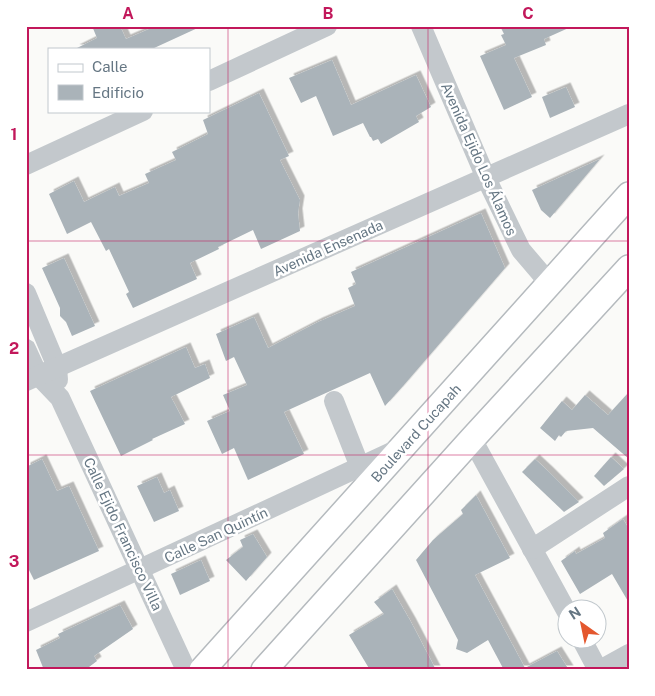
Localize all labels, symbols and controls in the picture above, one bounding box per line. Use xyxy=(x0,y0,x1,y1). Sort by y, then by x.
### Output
text: A xyxy=(122,4,134,23)
text: B xyxy=(323,4,334,23)
text: C xyxy=(522,4,534,23)
legend xyxy=(48,48,210,112)
text: Calle xyxy=(92,58,128,75)
street label: Avenida Ejido Los Álamos xyxy=(438,80,521,238)
text: Edificio xyxy=(92,84,144,101)
text: 1 xyxy=(11,125,17,144)
street label: Avenida Ensenada xyxy=(271,217,385,279)
text: 2 xyxy=(9,339,19,358)
street label: Boulevard Cucapah xyxy=(368,381,464,485)
street label: Calle Ejido Francisco Villa xyxy=(81,455,165,613)
street label: Calle San Quintín xyxy=(162,504,270,566)
text: 3 xyxy=(9,552,19,571)
north arrow xyxy=(558,598,608,648)
text: N xyxy=(566,603,584,623)

